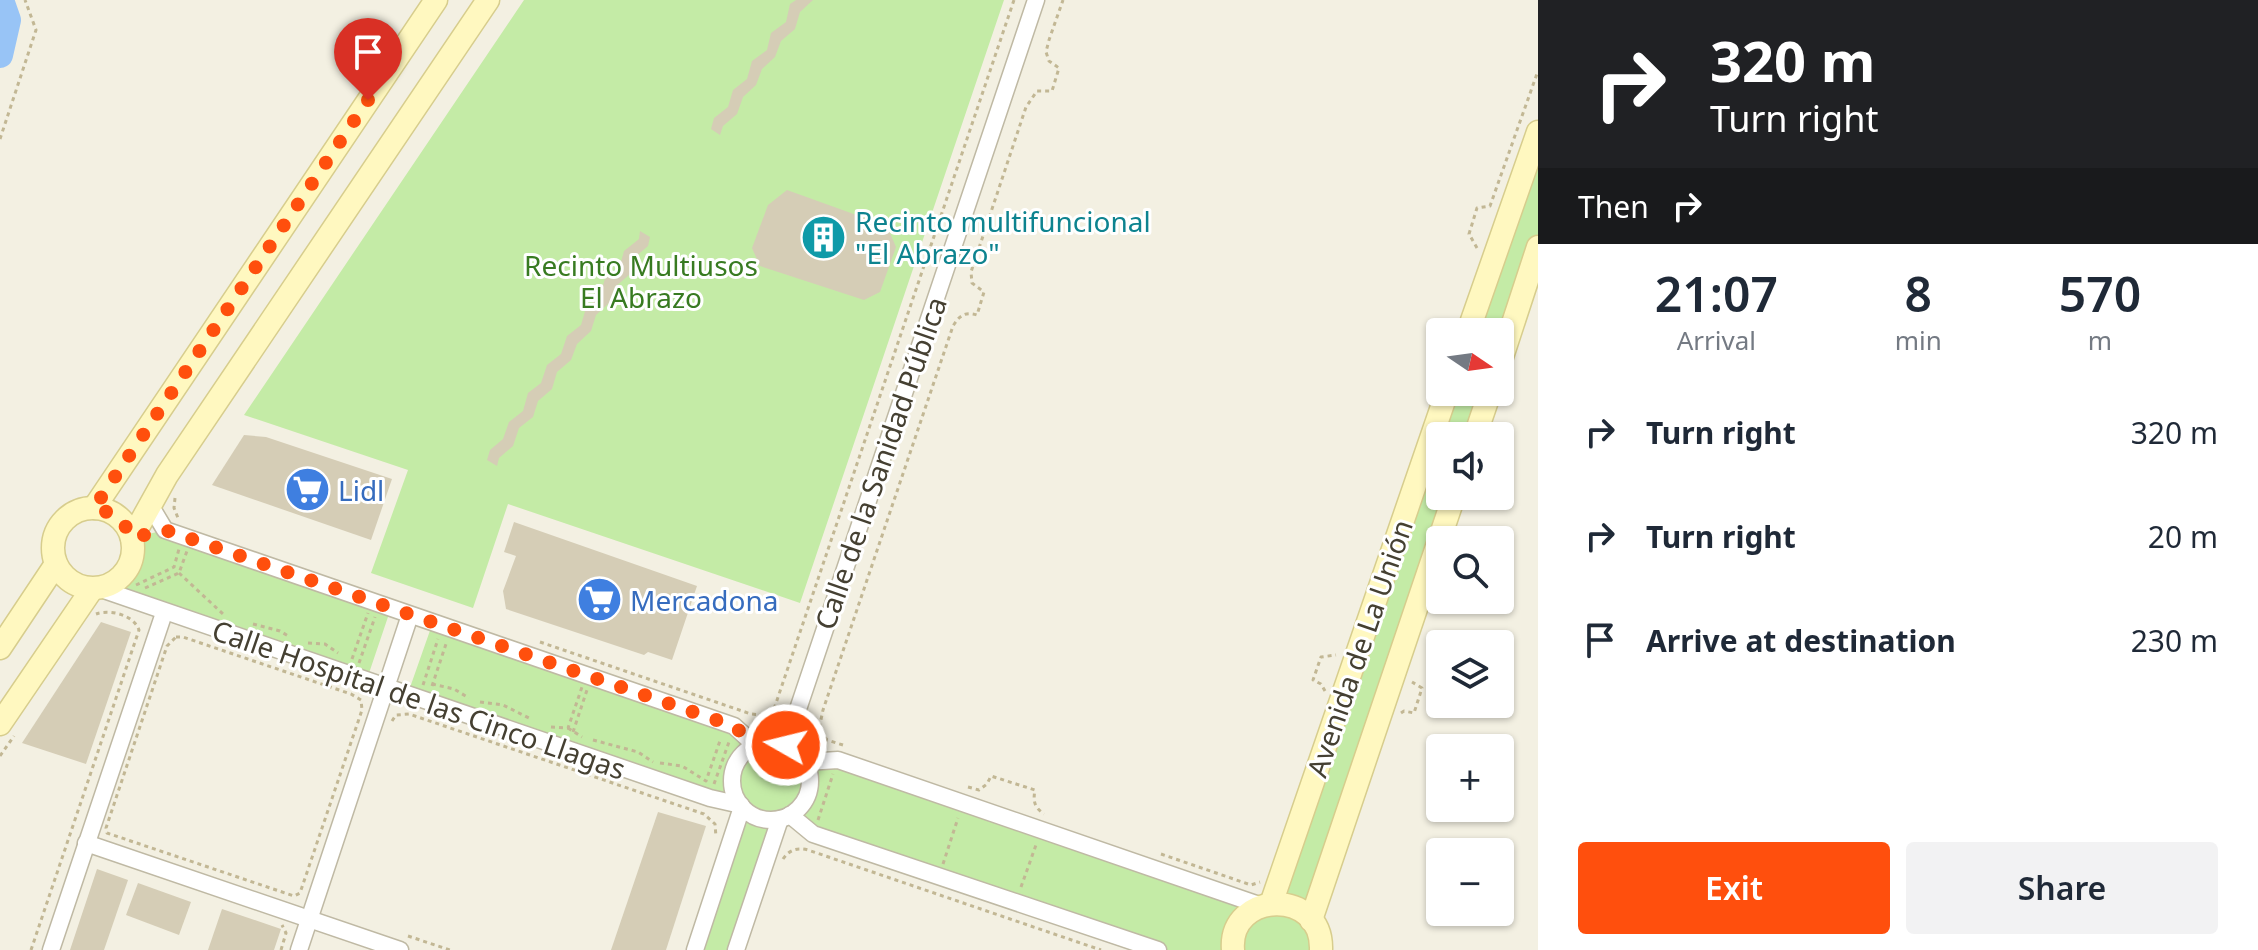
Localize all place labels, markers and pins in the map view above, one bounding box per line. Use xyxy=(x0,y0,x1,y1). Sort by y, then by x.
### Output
pin xyxy=(334,18,402,100)
place label: Recinto multifuncional "El Abrazo" xyxy=(855,202,1151,272)
building icon: Recinto multifuncional "El Abrazo" xyxy=(800,213,848,261)
supermarket icon: Lidl xyxy=(283,466,331,514)
place label: Lidl xyxy=(338,471,384,509)
supermarket icon: Mercadona xyxy=(575,576,623,624)
place label: Mercadona xyxy=(630,581,779,619)

